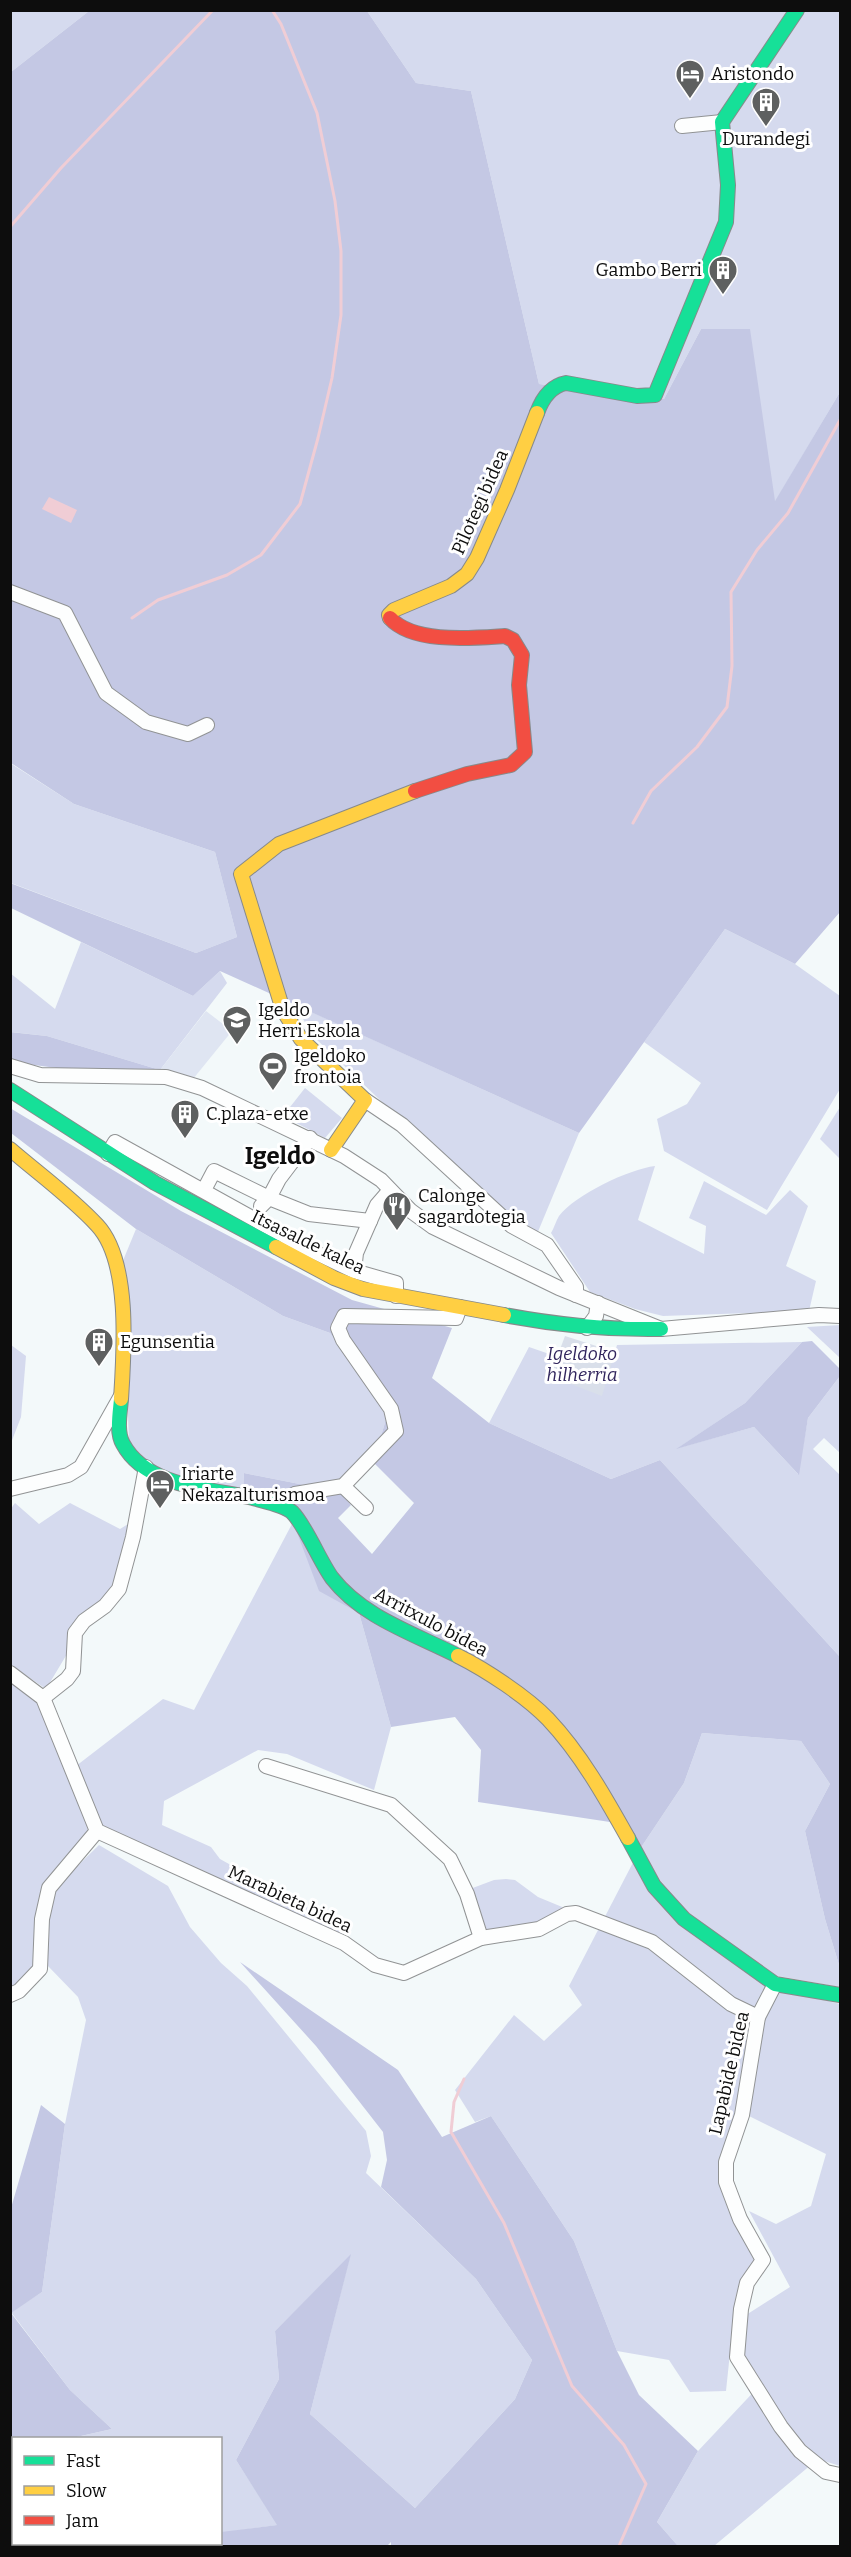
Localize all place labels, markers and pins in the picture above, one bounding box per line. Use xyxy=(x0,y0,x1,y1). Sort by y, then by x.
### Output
hotel icon: Aristondo xyxy=(674,58,706,100)
place label: Aristondo xyxy=(711,63,794,85)
building icon: Durandegi xyxy=(750,86,782,128)
place label: Durandegi xyxy=(722,128,810,150)
building icon: Gambo Berri xyxy=(707,254,739,296)
place label: Gambo Berri xyxy=(596,259,702,281)
place label: Igeldo Herri Eskola xyxy=(258,999,361,1042)
school or university icon: Igeldo Herri Eskola xyxy=(221,1004,253,1046)
place label: Igeldoko frontoia xyxy=(294,1045,366,1088)
sports icon: Igeldoko frontoia xyxy=(257,1050,289,1092)
building icon: C.plaza-etxe xyxy=(169,1098,201,1140)
place label: C.plaza-etxe xyxy=(206,1103,309,1125)
place label: Calonge sagardotegia xyxy=(418,1185,526,1228)
restaurant icon: Calonge sagardotegia xyxy=(381,1190,413,1232)
building icon: Egunsentia xyxy=(83,1326,115,1368)
place label: Egunsentia xyxy=(120,1331,215,1353)
place label: Iriarte Nekazalturismoa xyxy=(181,1463,325,1506)
hotel icon: Iriarte Nekazalturismoa xyxy=(144,1468,176,1510)

